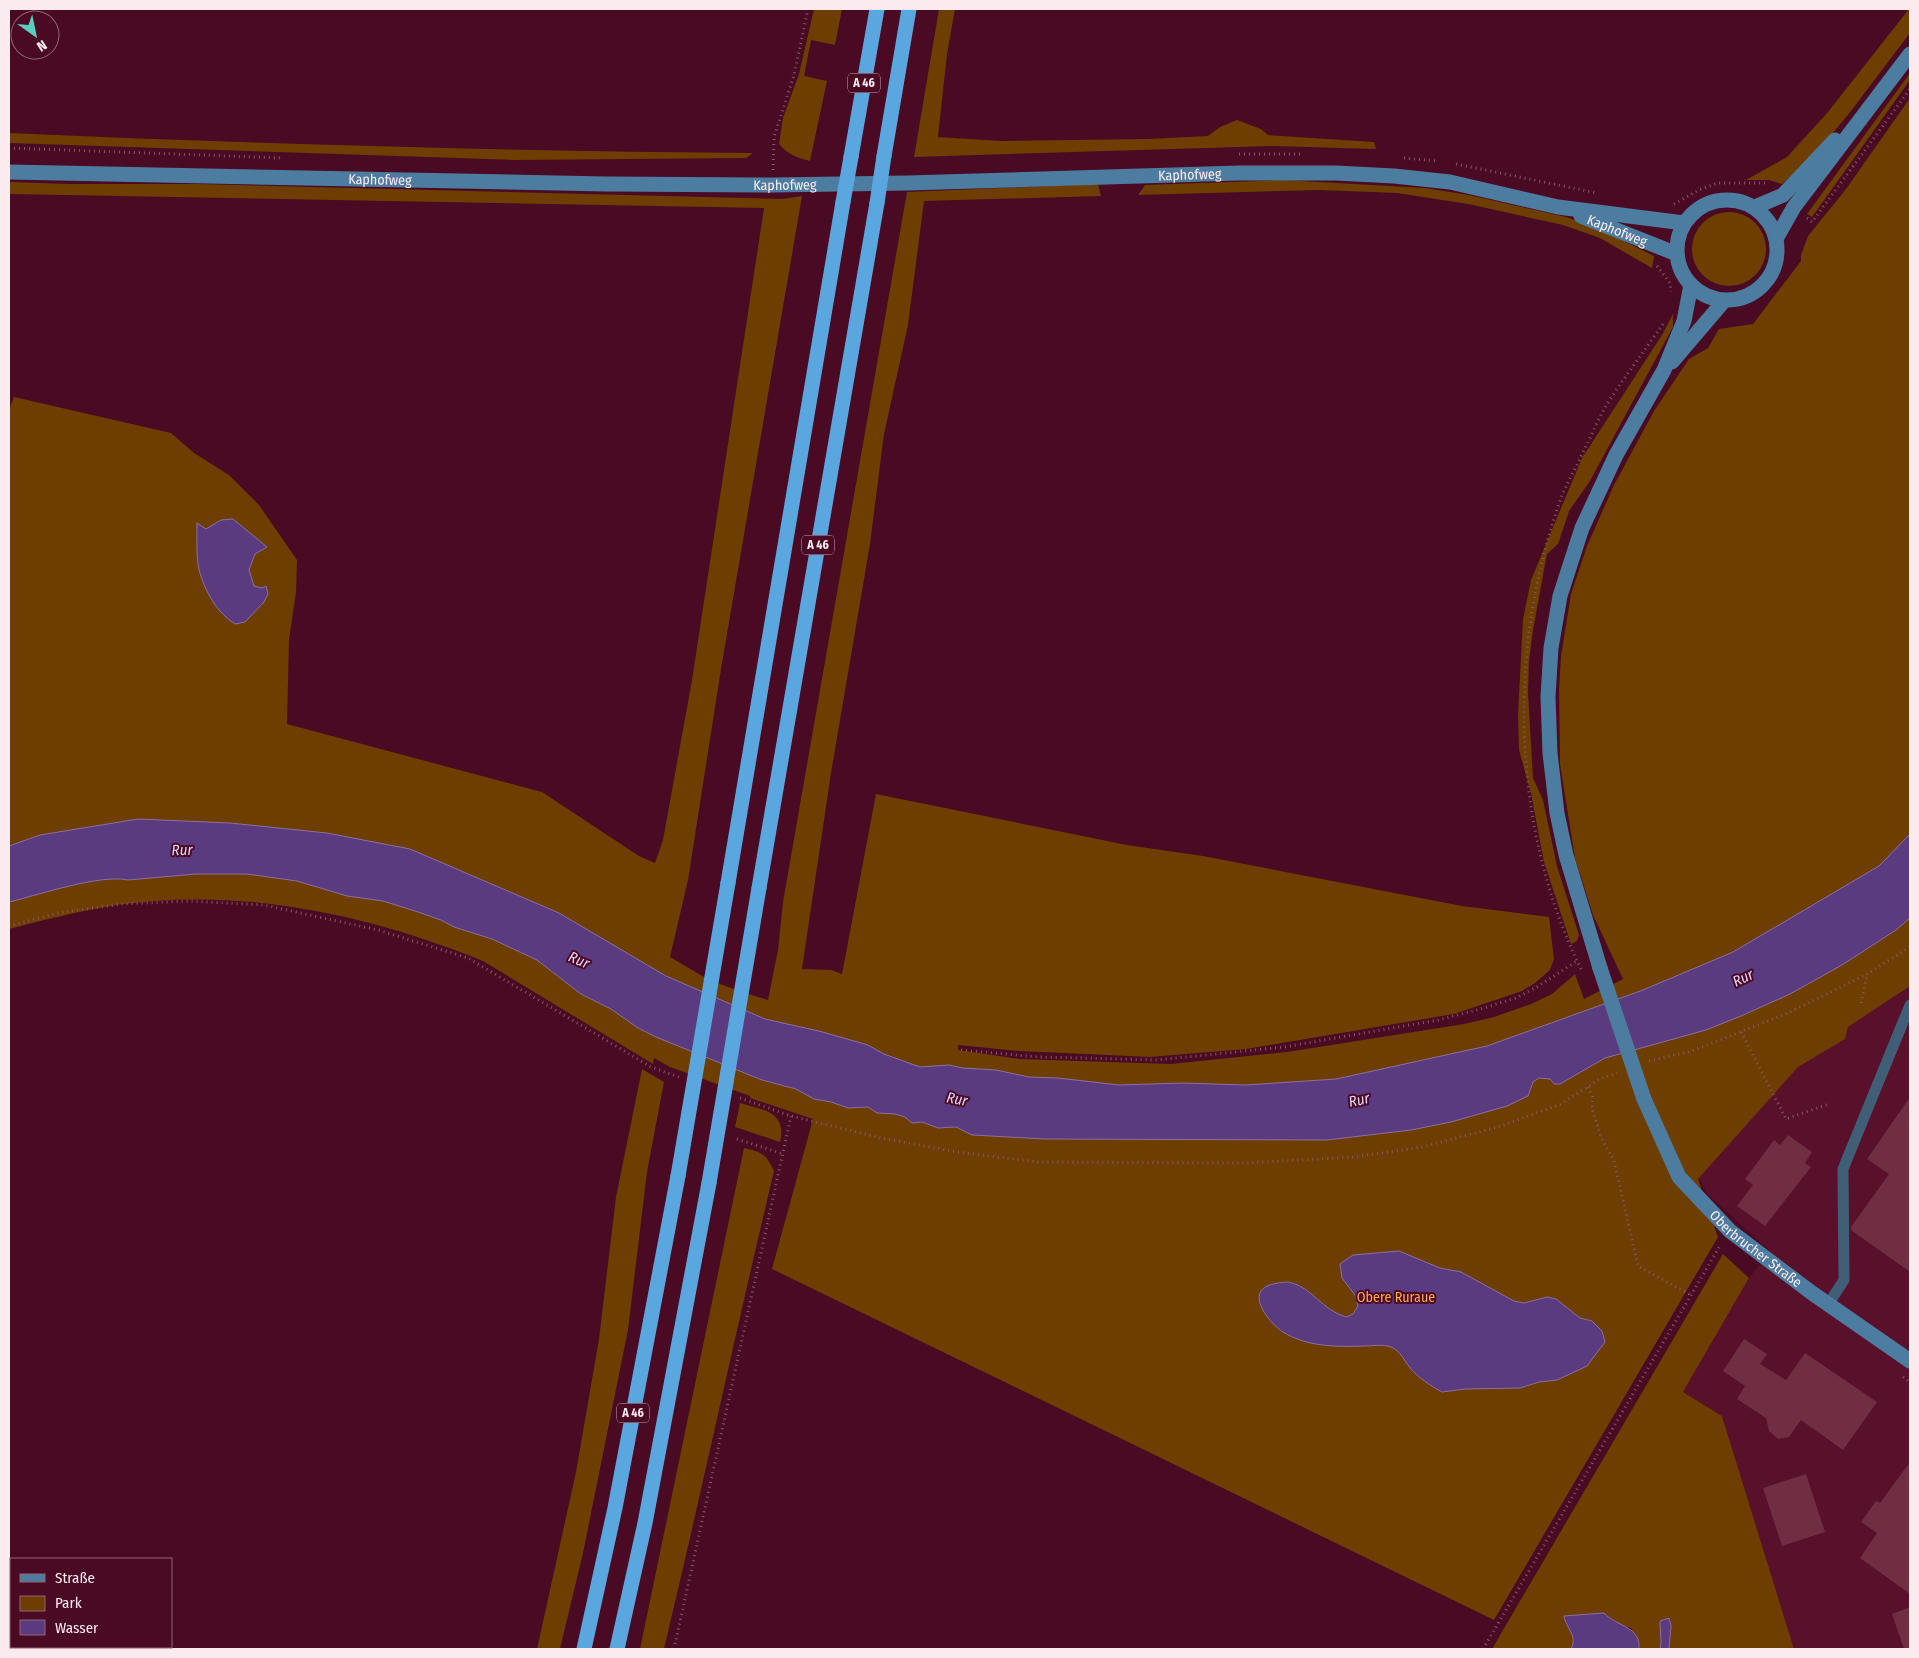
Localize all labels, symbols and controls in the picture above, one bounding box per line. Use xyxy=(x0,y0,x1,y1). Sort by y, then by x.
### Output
north arrow xyxy=(10,10,60,60)
text: N xyxy=(34,36,50,55)
road number: A 46 xyxy=(848,74,880,92)
street label: Kaphofweg xyxy=(1158,166,1222,184)
street label: Kaphofweg xyxy=(348,171,412,189)
street label: Kaphofweg xyxy=(753,176,817,194)
street label: Kaphofweg xyxy=(1584,211,1650,251)
road number: A 46 xyxy=(802,536,834,554)
water label: Rur xyxy=(171,841,194,859)
water label: Rur xyxy=(566,948,593,973)
water label: Rur xyxy=(1730,965,1757,991)
water label: Rur xyxy=(945,1088,970,1110)
water label: Rur xyxy=(1347,1089,1372,1111)
street label: Oberbrucher Straße xyxy=(1706,1207,1805,1291)
park label: Obere Ruraue xyxy=(1357,1289,1435,1306)
road number: A 46 xyxy=(617,1404,649,1422)
legend xyxy=(10,1558,172,1648)
text: Straße xyxy=(55,1569,95,1587)
text: Park xyxy=(55,1594,82,1612)
text: Wasser xyxy=(55,1619,99,1637)

